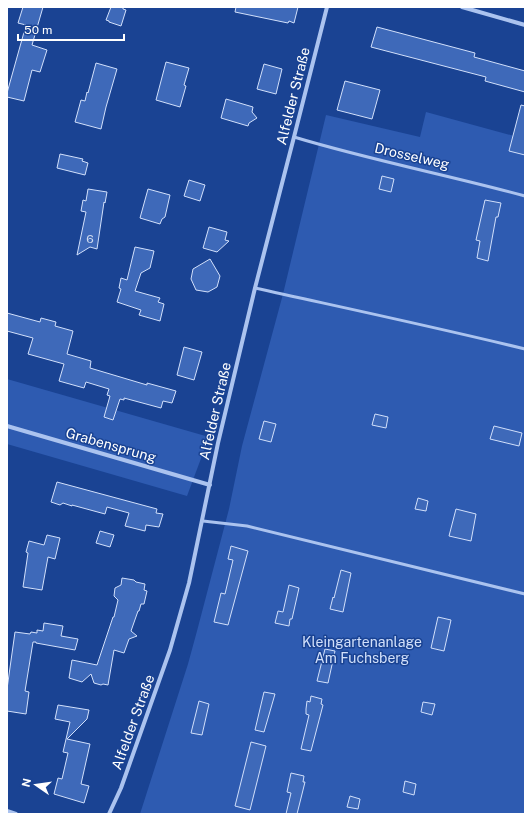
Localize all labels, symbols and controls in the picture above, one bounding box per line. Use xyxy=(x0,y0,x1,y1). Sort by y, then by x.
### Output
scale bar xyxy=(18,16,124,42)
text: 50 m xyxy=(24,23,52,37)
street label: Alfelder Straße xyxy=(273,45,313,146)
street label: Drosselweg xyxy=(373,140,451,172)
house number: 6 xyxy=(86,232,94,246)
street label: Alfelder Straße xyxy=(196,360,234,462)
street label: Grabensprung xyxy=(64,424,158,466)
park label: Kleingartenanlage Am Fuchsberg xyxy=(302,634,422,666)
street label: Alfelder Straße xyxy=(108,672,158,772)
north arrow xyxy=(16,765,56,805)
text: N xyxy=(19,777,33,788)

